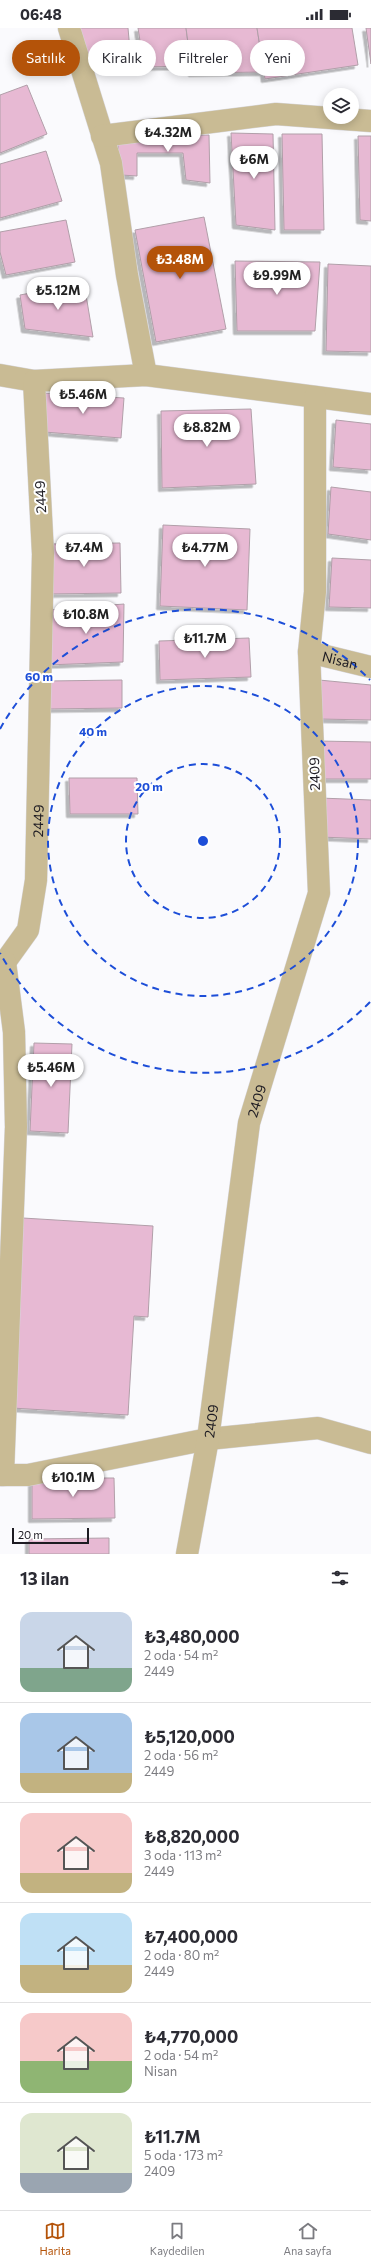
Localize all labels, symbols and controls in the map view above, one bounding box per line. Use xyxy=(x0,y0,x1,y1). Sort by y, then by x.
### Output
text: 06:48 xyxy=(20,5,62,23)
chip: Satılık xyxy=(12,40,80,76)
chip: Kiralık xyxy=(88,40,156,76)
chip: Filtreler xyxy=(164,40,242,76)
chip: Yeni xyxy=(250,40,305,76)
map controls xyxy=(323,88,359,124)
button: layers xyxy=(323,88,359,124)
pin: ₺4.32M xyxy=(135,119,201,153)
text: ₺4.32M xyxy=(144,124,192,140)
pin: ₺6M xyxy=(235,146,273,180)
text: ₺6M xyxy=(239,151,269,167)
pin: ₺3.48M xyxy=(147,246,213,280)
text: ₺3.48M xyxy=(156,251,204,267)
pin: ₺9.99M xyxy=(244,262,310,296)
text: ₺9.99M xyxy=(252,267,302,283)
pin: ₺5.12M xyxy=(25,277,91,311)
text: ₺5.12M xyxy=(36,282,80,298)
pin: ₺5.46M xyxy=(50,381,116,415)
text: ₺5.46M xyxy=(59,386,107,402)
pin: ₺8.82M xyxy=(174,414,240,448)
text: ₺8.82M xyxy=(183,419,231,435)
street label: 2449 xyxy=(31,480,49,514)
pin: ₺7.4M xyxy=(56,534,112,568)
pin: ₺4.77M xyxy=(172,534,238,568)
text: ₺7.4M xyxy=(65,539,103,555)
text: ₺4.77M xyxy=(181,539,229,555)
pin: ₺10.8M xyxy=(53,601,119,635)
text: ₺10.8M xyxy=(63,606,109,622)
pin: ₺11.7M xyxy=(172,625,238,659)
text: ₺11.7M xyxy=(183,630,227,646)
street label: Nisan xyxy=(321,647,360,672)
text: 60 m xyxy=(25,669,53,683)
text: 40 m xyxy=(79,724,107,738)
street label: 2409 xyxy=(305,757,323,791)
text: 20 m xyxy=(135,779,163,793)
street label: 2449 xyxy=(28,804,46,837)
centre of rings xyxy=(196,834,210,848)
pin: ₺5.46M xyxy=(18,1054,84,1088)
text: ₺5.46M xyxy=(27,1059,75,1075)
street label: 2409 xyxy=(243,1082,269,1119)
street label: 2409 xyxy=(200,1403,221,1439)
pin: ₺10.1M xyxy=(40,1464,106,1498)
text: ₺10.1M xyxy=(51,1469,95,1485)
scale bar xyxy=(12,1526,89,1545)
text: 20 m xyxy=(18,1528,43,1541)
icon: filters xyxy=(329,1567,351,1589)
text: 13 ilan xyxy=(20,1568,69,1589)
text: ₺3,480,000 xyxy=(144,1626,239,1647)
icon: home xyxy=(52,1628,100,1676)
text: 2 oda · 54 m² xyxy=(144,1647,218,1663)
text: 2449 xyxy=(144,1663,174,1679)
text: ₺5,120,000 xyxy=(144,1726,235,1747)
icon: home xyxy=(52,1729,100,1777)
text: 2 oda · 56 m² xyxy=(144,1747,218,1763)
text: 2449 xyxy=(144,1763,174,1779)
text: ₺8,820,000 xyxy=(144,1826,239,1847)
icon: home xyxy=(52,1829,100,1877)
text: 3 oda · 113 m² xyxy=(144,1847,222,1863)
text: 2449 xyxy=(144,1863,174,1879)
text: ₺7,400,000 xyxy=(144,1926,238,1947)
icon: home xyxy=(52,1929,100,1977)
text: 2 oda · 80 m² xyxy=(144,1947,219,1963)
text: 2449 xyxy=(144,1963,174,1979)
text: ₺4,770,000 xyxy=(144,2026,238,2047)
icon: home xyxy=(52,2029,100,2077)
text: 2 oda · 54 m² xyxy=(144,2047,218,2063)
text: Nisan xyxy=(144,2063,177,2079)
text: ₺11.7M xyxy=(144,2126,201,2147)
icon: home xyxy=(52,2129,100,2177)
text: 5 oda · 173 m² xyxy=(144,2147,223,2163)
text: 2409 xyxy=(144,2163,175,2179)
tab: Harita xyxy=(39,2220,71,2257)
tab: Kaydedilen xyxy=(150,2220,205,2257)
tab: Ana sayfa xyxy=(283,2220,332,2257)

